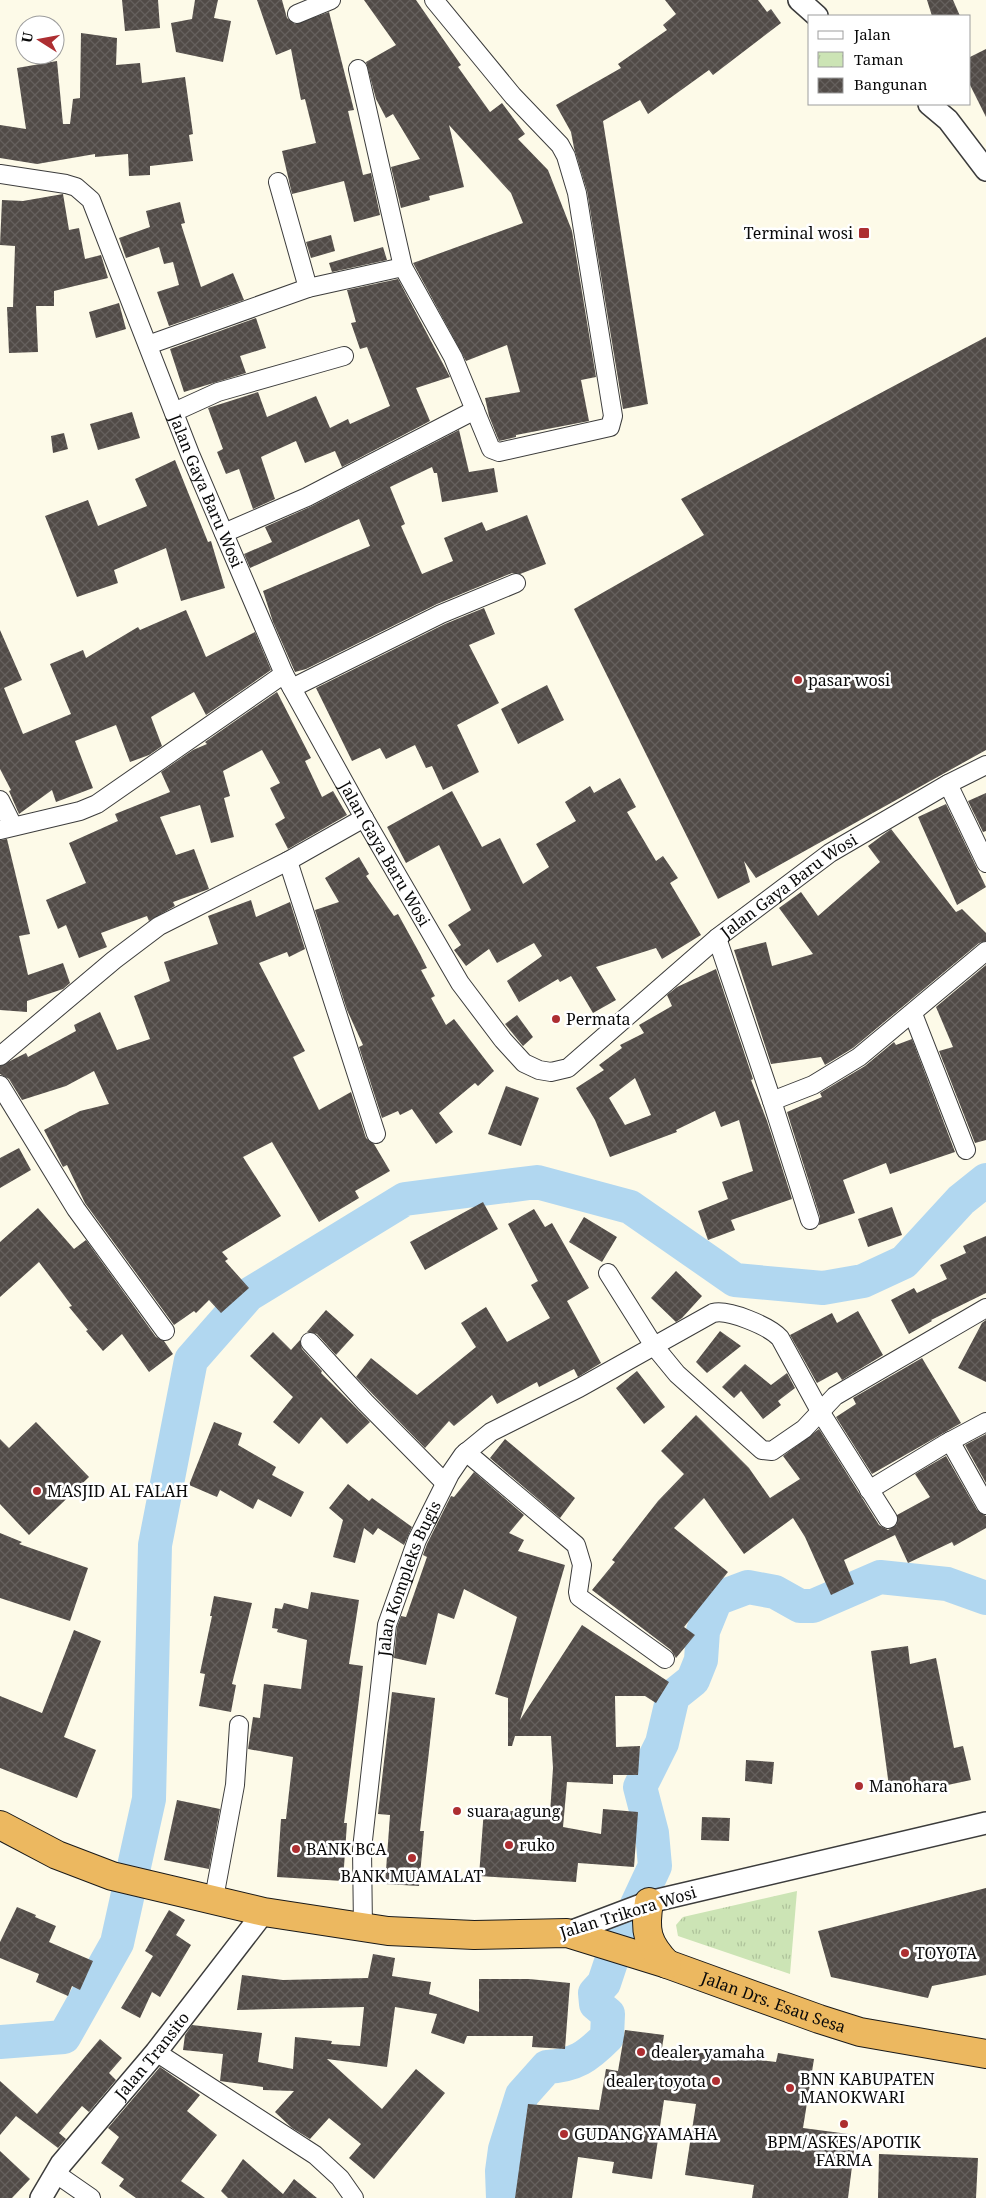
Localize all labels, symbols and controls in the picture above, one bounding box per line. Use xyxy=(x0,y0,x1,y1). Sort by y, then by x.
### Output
north arrow xyxy=(15,15,65,65)
legend xyxy=(808,15,971,105)
text: Jalan xyxy=(853,24,891,44)
text: U xyxy=(16,30,37,44)
text: Taman xyxy=(854,49,904,69)
text: Bangunan xyxy=(854,74,928,94)
place label: Terminal wosi xyxy=(744,222,853,244)
marker: Terminal wosi xyxy=(857,226,871,240)
street label: Jalan Gaya Baru Wosi xyxy=(164,410,248,571)
place label: pasar wosi xyxy=(808,669,890,691)
marker: pasar wosi xyxy=(792,674,804,686)
street label: Jalan Gaya Baru Wosi xyxy=(334,776,436,930)
street label: Jalan Gaya Baru Wosi xyxy=(715,828,861,943)
place label: Permata xyxy=(566,1008,631,1030)
marker: Permata xyxy=(550,1013,562,1025)
place label: MASJID AL FALAH xyxy=(47,1480,189,1502)
marker: MASJID AL FALAH xyxy=(31,1485,43,1497)
street label: Jalan Kompleks Bugis xyxy=(372,1497,446,1659)
place label: Manohara xyxy=(869,1775,948,1797)
marker: Manohara xyxy=(853,1780,865,1792)
place label: suara agung xyxy=(467,1800,561,1822)
marker: suara agung xyxy=(451,1805,463,1817)
place label: ruko xyxy=(519,1834,555,1856)
place label: BANK BCA xyxy=(306,1838,387,1860)
marker: ruko xyxy=(503,1839,515,1851)
marker: BANK BCA xyxy=(290,1843,302,1855)
marker: BANK MUAMALAT xyxy=(406,1852,418,1864)
place label: BANK MUAMALAT xyxy=(341,1865,484,1887)
street label: Jalan Trikora Wosi xyxy=(556,1881,699,1944)
place label: TOYOTA xyxy=(915,1942,978,1964)
marker: TOYOTA xyxy=(899,1947,911,1959)
street label: Jalan Drs. Esau Sesa xyxy=(697,1966,849,2038)
street label: Jalan Transito xyxy=(109,2007,194,2105)
place label: dealer yamaha xyxy=(651,2041,765,2063)
marker: dealer yamaha xyxy=(635,2046,647,2058)
place label: BNN KABUPATEN MANOKWARI xyxy=(800,2068,935,2108)
place label: dealer toyota xyxy=(606,2070,706,2092)
marker: dealer toyota xyxy=(710,2075,722,2087)
marker: BNN KABUPATEN MANOKWARI xyxy=(784,2082,796,2094)
marker: BPM/ASKES/APOTIK FARMA xyxy=(838,2118,850,2130)
place label: GUDANG YAMAHA xyxy=(574,2123,718,2145)
marker: GUDANG YAMAHA xyxy=(558,2128,570,2140)
place label: BPM/ASKES/APOTIK FARMA xyxy=(767,2131,922,2171)

